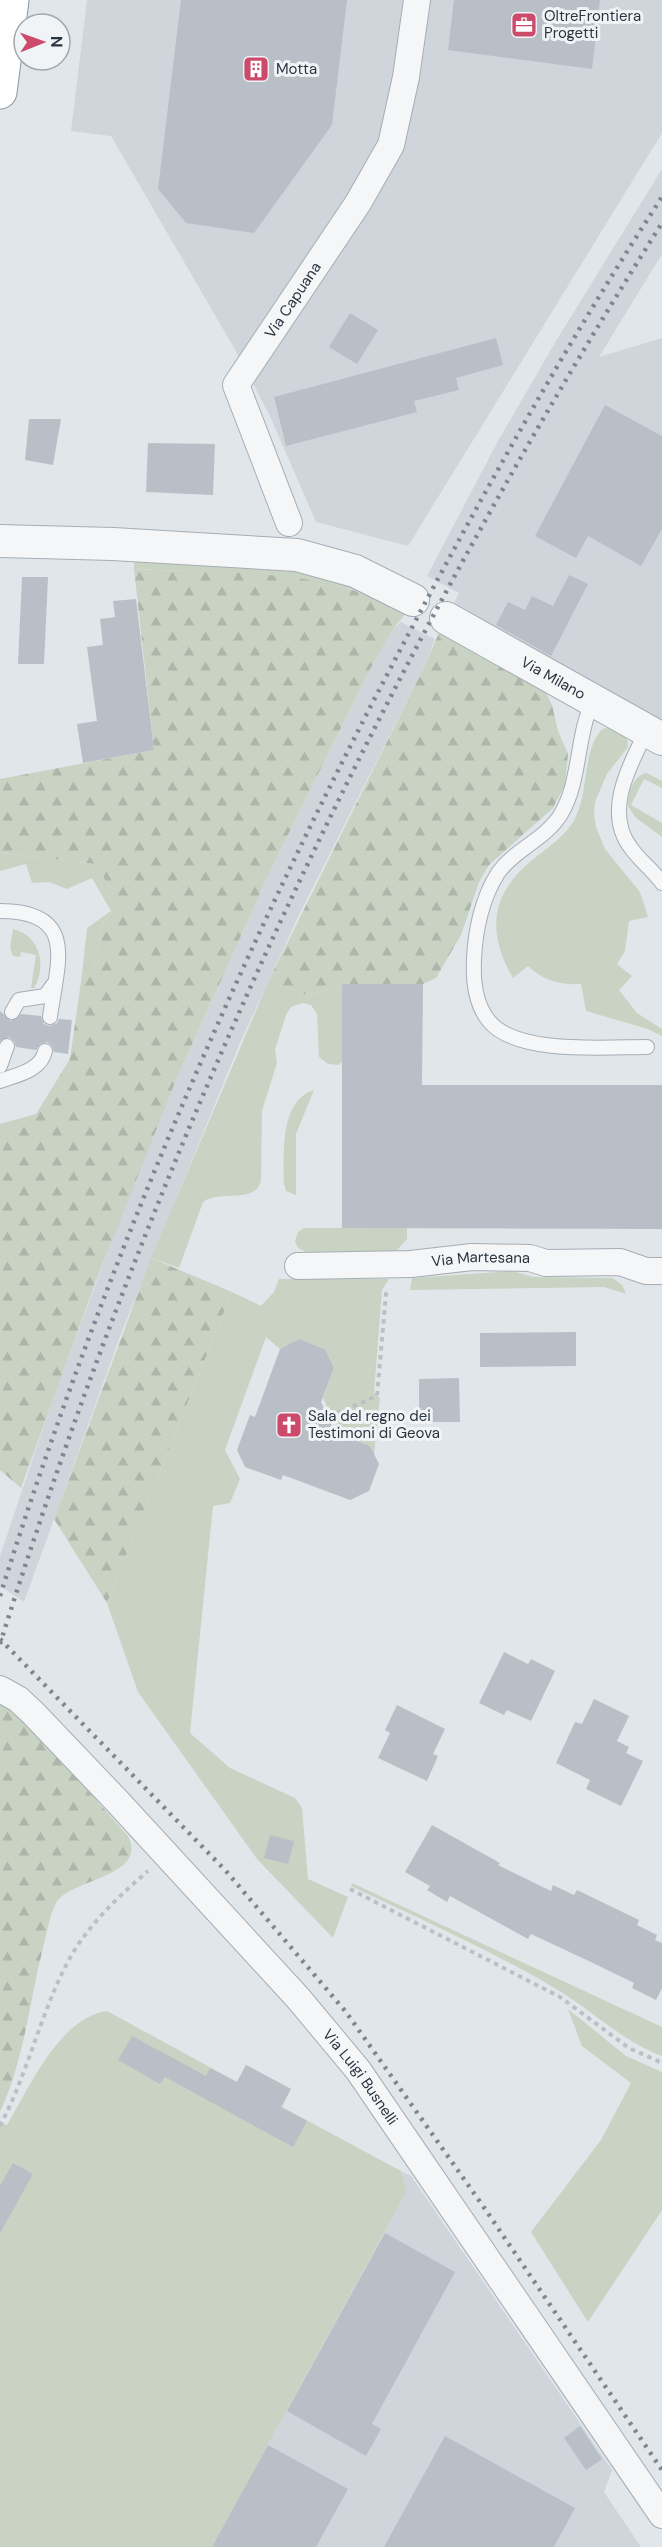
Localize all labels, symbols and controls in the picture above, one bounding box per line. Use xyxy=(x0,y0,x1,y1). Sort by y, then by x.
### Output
place label: OltreFrontiera Progetti xyxy=(544,6,641,43)
office icon: OltreFrontiera Progetti xyxy=(509,10,539,40)
north arrow xyxy=(12,12,72,72)
text: N xyxy=(46,36,67,48)
building icon: Motta xyxy=(241,54,271,84)
place label: Motta xyxy=(276,59,317,79)
street label: Via Capuana xyxy=(260,258,326,342)
street label: Via Milano xyxy=(517,652,589,704)
street label: Via Martesana xyxy=(430,1247,530,1272)
place label: Sala del regno dei Testimoni di Geova xyxy=(308,1406,440,1443)
church icon: Sala del regno dei Testimoni di Geova xyxy=(274,1410,304,1440)
street label: Via Luigi Busnelli xyxy=(318,2025,403,2129)

